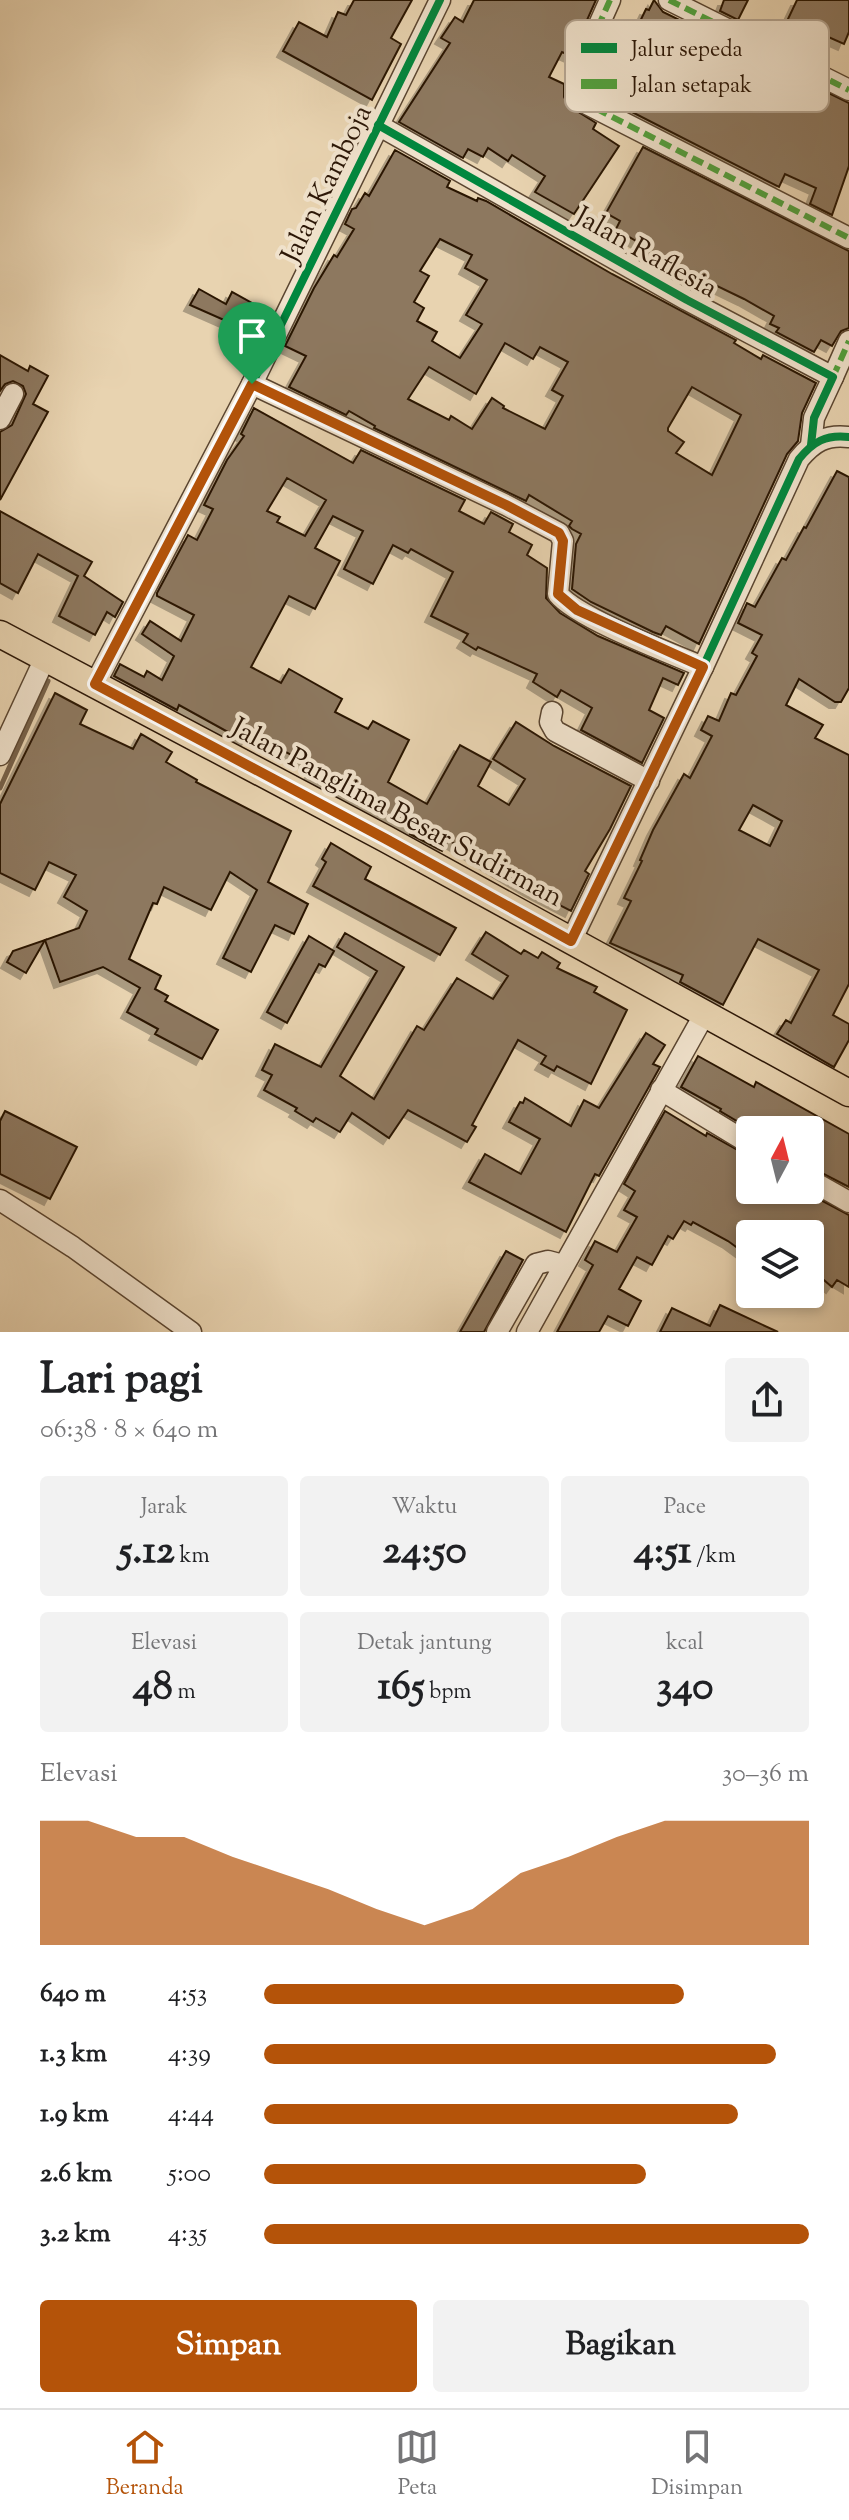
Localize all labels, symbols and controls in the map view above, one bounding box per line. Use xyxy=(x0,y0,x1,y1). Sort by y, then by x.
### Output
legend xyxy=(565,20,829,112)
text: Jalur sepeda xyxy=(630,35,743,67)
text: Jalan setapak xyxy=(630,71,752,103)
street label: Jalan Kamboja xyxy=(271,98,383,272)
street label: Jalan Raflesia xyxy=(565,197,724,309)
pin xyxy=(218,302,286,384)
icon: arrive xyxy=(230,314,274,358)
street label: Jalan Panglima Besar Sudirman xyxy=(222,708,570,918)
north arrow xyxy=(736,1116,824,1204)
map controls xyxy=(736,1116,824,1308)
button: layers xyxy=(736,1220,824,1308)
text: Lari pagi xyxy=(40,1350,203,1413)
button: share xyxy=(725,1358,809,1442)
text: 06:38 · 8 × 640 m xyxy=(40,1412,218,1449)
text: Jarak xyxy=(141,1492,187,1524)
text: Waktu xyxy=(392,1492,457,1524)
text: Pace xyxy=(664,1492,706,1524)
text: 5.12 xyxy=(119,1524,175,1581)
text: 24:50 xyxy=(382,1524,467,1581)
text: 4:51 xyxy=(634,1524,692,1581)
text: km xyxy=(175,1541,210,1573)
text: /km xyxy=(692,1541,736,1573)
text: Elevasi xyxy=(131,1628,197,1660)
text: Detak jantung xyxy=(357,1628,492,1660)
text: kcal xyxy=(666,1628,704,1660)
text: 48 xyxy=(133,1660,173,1717)
text: 165 xyxy=(377,1660,425,1717)
text: 340 xyxy=(656,1660,713,1717)
text: m xyxy=(173,1677,196,1709)
text: bpm xyxy=(425,1677,472,1709)
text: Elevasi xyxy=(40,1756,118,1793)
text: 30–36 m xyxy=(722,1756,809,1793)
text: 640 m xyxy=(40,1976,106,2013)
text: 4:53 xyxy=(168,1976,207,2013)
text: 1.3 km xyxy=(40,2036,107,2073)
text: 4:39 xyxy=(168,2036,211,2073)
text: 1.9 km xyxy=(40,2096,109,2133)
text: 4:44 xyxy=(168,2096,214,2133)
text: 2.6 km xyxy=(40,2156,112,2193)
text: 5:00 xyxy=(168,2156,211,2193)
text: 3.2 km xyxy=(40,2216,110,2253)
text: 4:35 xyxy=(168,2216,207,2253)
button: Simpan xyxy=(40,2300,417,2392)
button: Bagikan xyxy=(433,2300,809,2392)
tab: Beranda xyxy=(106,2425,184,2505)
tab: Peta xyxy=(395,2425,439,2505)
tab: Disimpan xyxy=(651,2425,743,2505)

